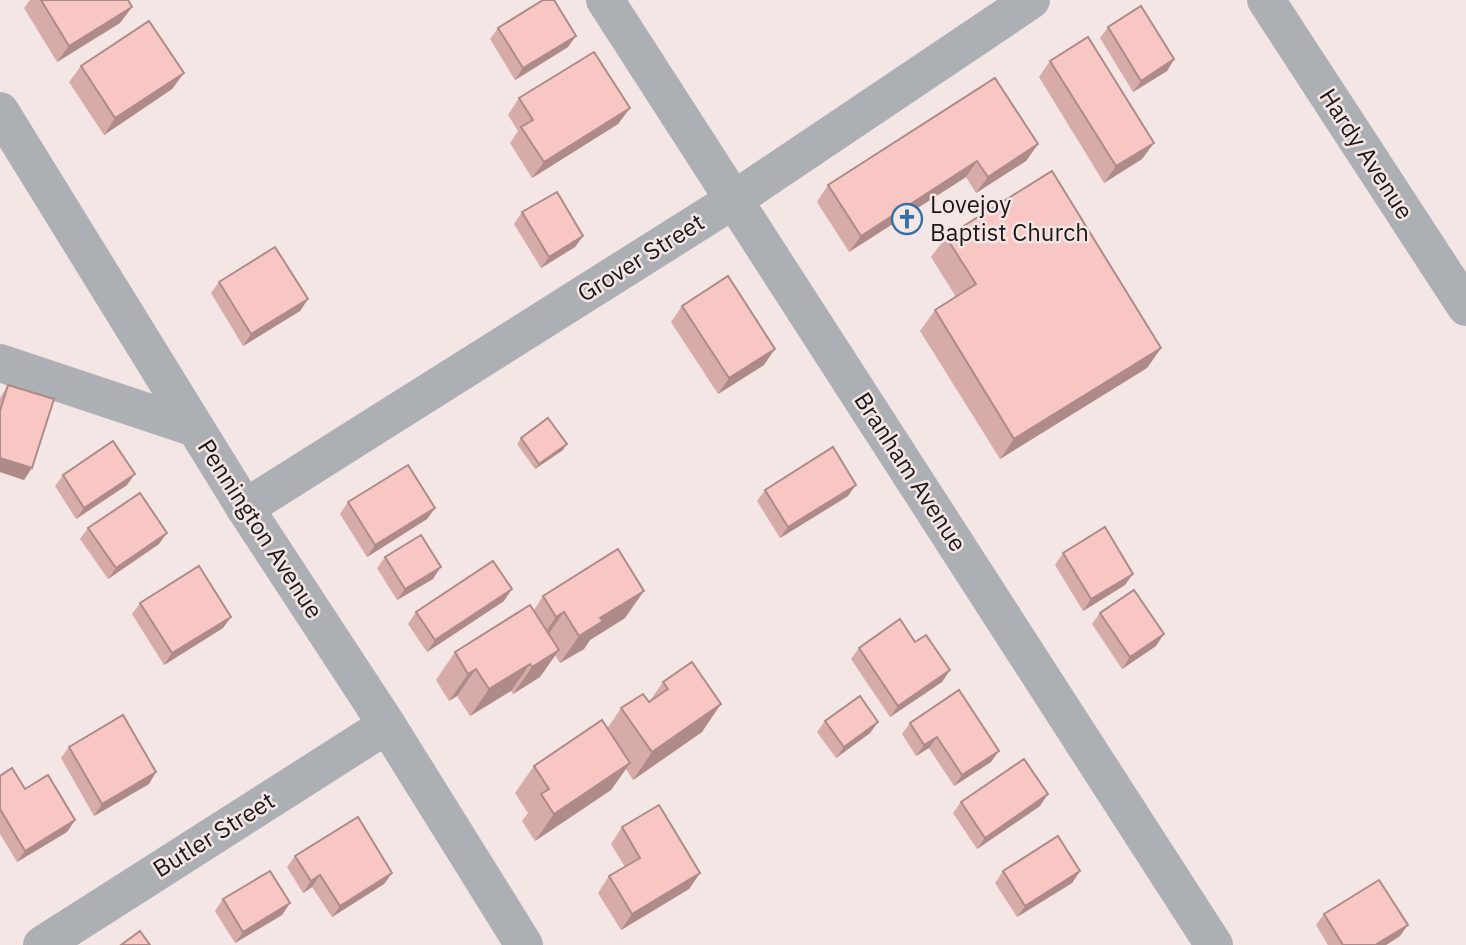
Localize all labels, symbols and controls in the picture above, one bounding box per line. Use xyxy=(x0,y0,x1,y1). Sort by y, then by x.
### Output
street label: Hardy Avenue xyxy=(1313,82,1421,225)
place label: Lovejoy Baptist Church xyxy=(930,188,1089,248)
church icon: Lovejoy Baptist Church xyxy=(890,202,924,236)
street label: Grover Street xyxy=(571,206,710,309)
street label: Branham Avenue xyxy=(847,386,974,557)
street label: Pennington Avenue xyxy=(191,433,331,624)
street label: Butler Street xyxy=(147,784,280,884)

